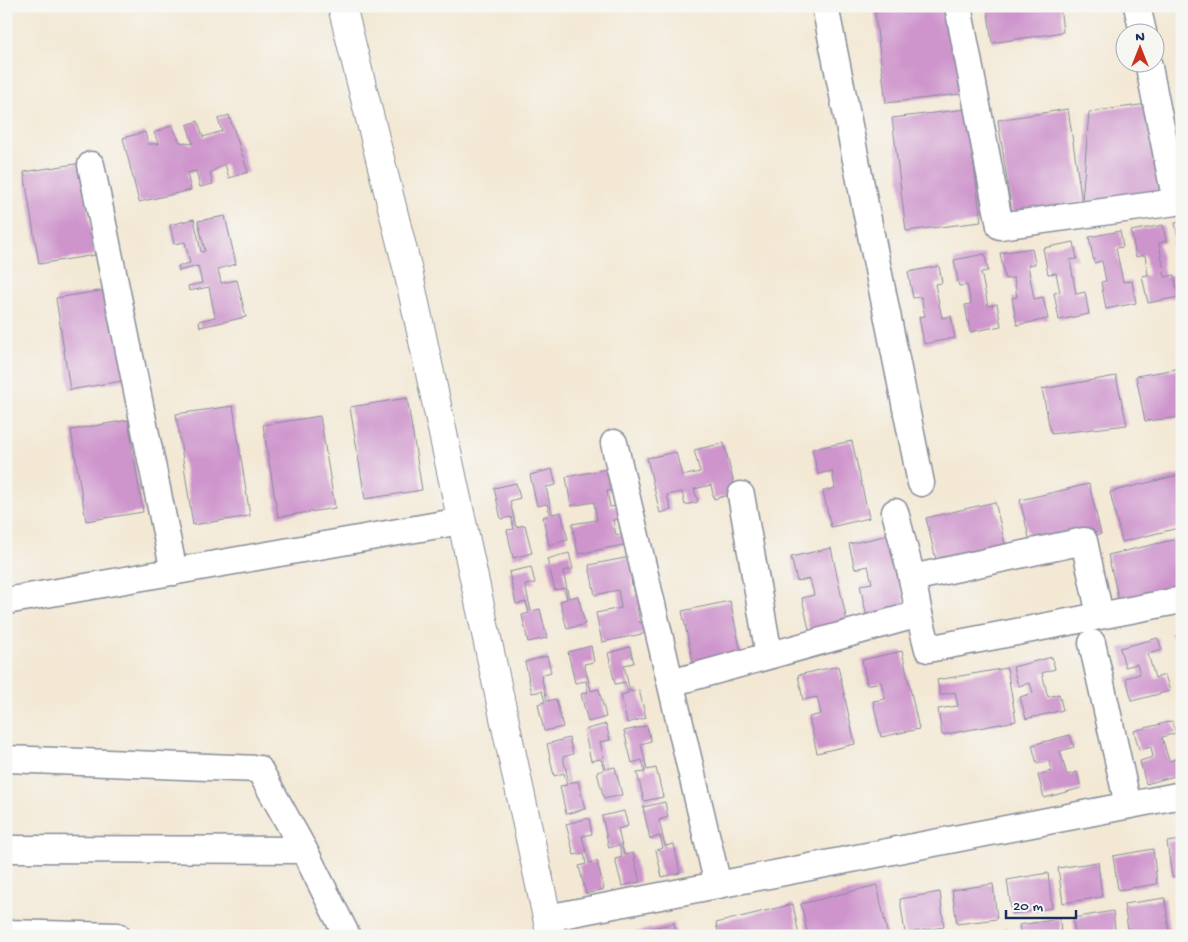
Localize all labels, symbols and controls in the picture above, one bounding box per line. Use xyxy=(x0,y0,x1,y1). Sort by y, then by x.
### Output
north arrow xyxy=(1116,22,1166,72)
text: N xyxy=(1135,29,1145,46)
scale bar xyxy=(1006,887,1076,919)
text: 20 m xyxy=(1013,898,1043,916)

